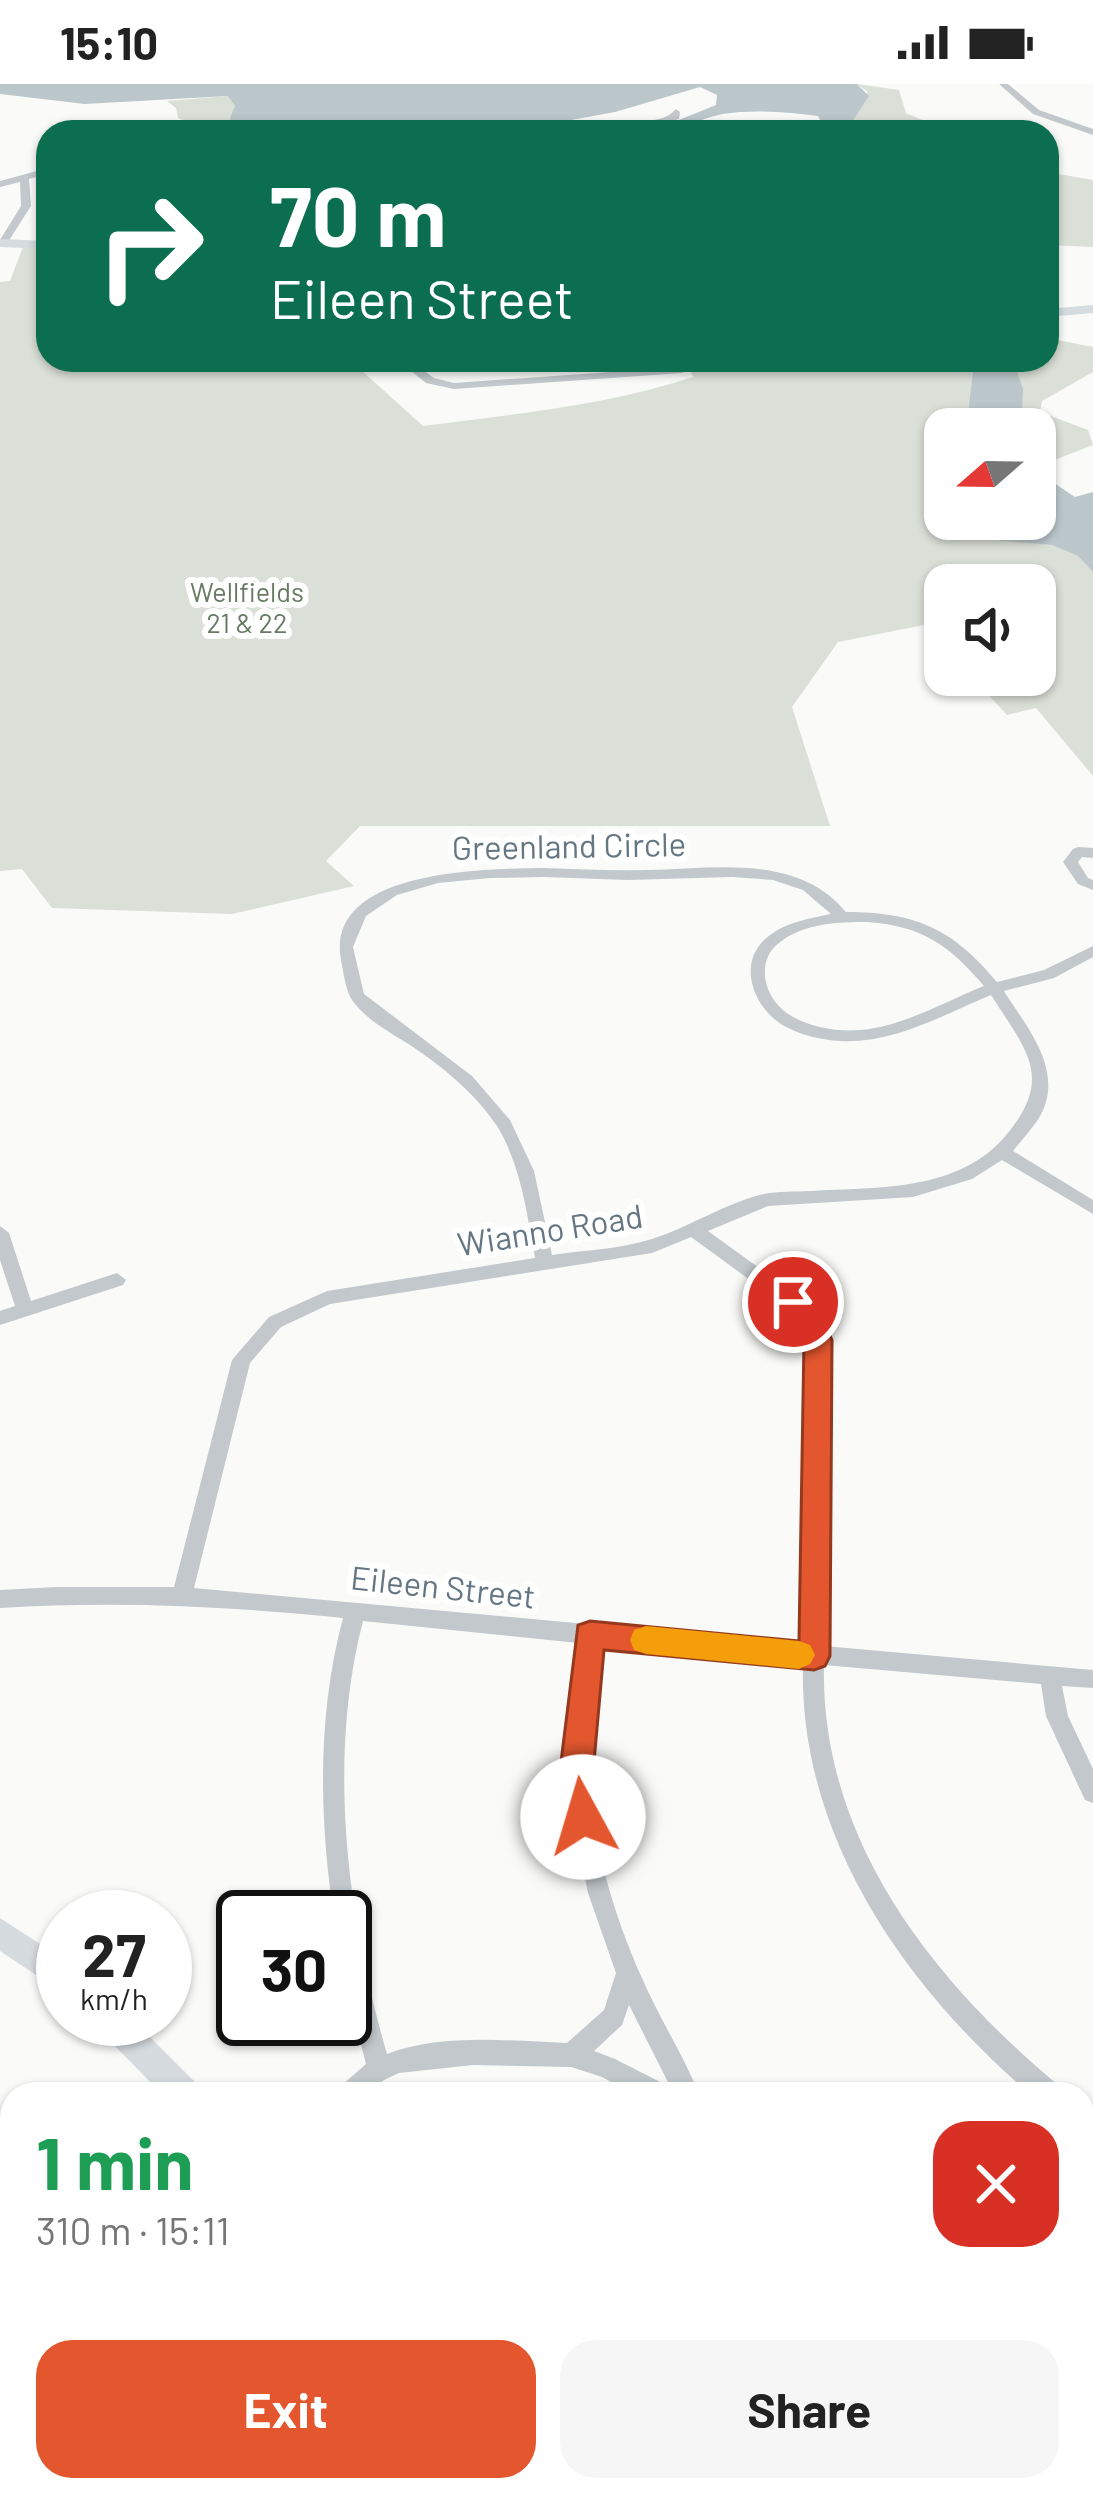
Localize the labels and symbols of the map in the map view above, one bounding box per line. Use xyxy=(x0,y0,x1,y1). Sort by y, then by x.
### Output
north arrow xyxy=(924,408,1056,540)
park label: Wellfields 21 & 22 xyxy=(190,575,304,638)
street label: Greenland Circle xyxy=(451,823,686,867)
street label: Wianno Road xyxy=(454,1195,645,1263)
pin xyxy=(742,1251,844,1353)
street label: Eileen Street xyxy=(349,1556,537,1616)
position arrow xyxy=(520,1754,646,1880)
speed limit sign: 30 xyxy=(216,1890,372,2046)

